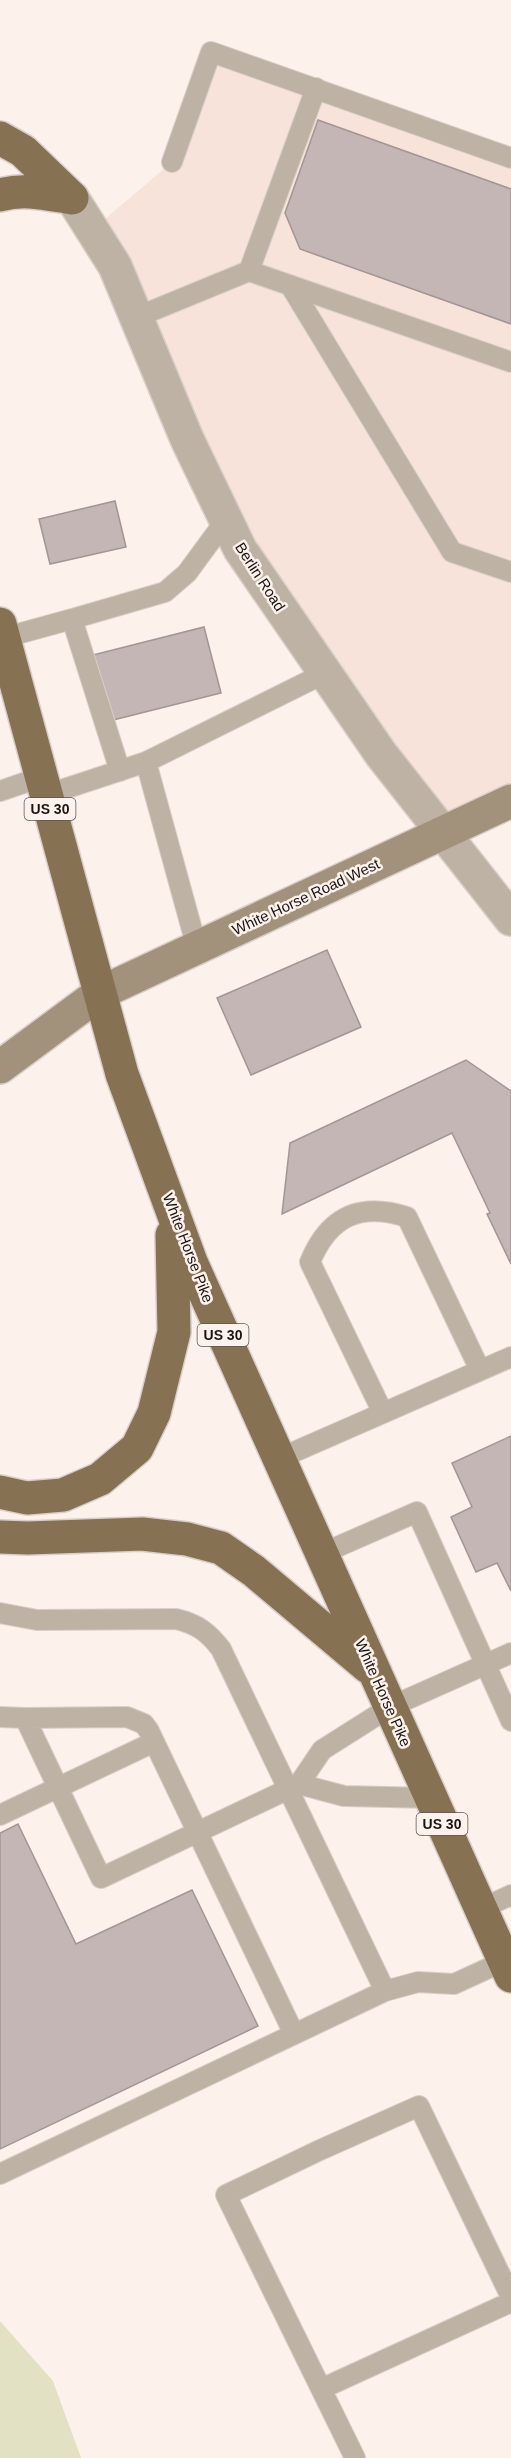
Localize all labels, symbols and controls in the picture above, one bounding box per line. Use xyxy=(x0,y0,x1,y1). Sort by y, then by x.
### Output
street label: Berlin Road xyxy=(232,539,289,614)
road number: US 30 xyxy=(25,798,76,820)
street label: White Horse Road West xyxy=(229,855,383,938)
street label: White Horse Pike xyxy=(160,1191,217,1305)
road number: US 30 xyxy=(198,1324,248,1346)
street label: White Horse Pike xyxy=(352,1636,415,1749)
road number: US 30 xyxy=(416,1813,468,1835)

